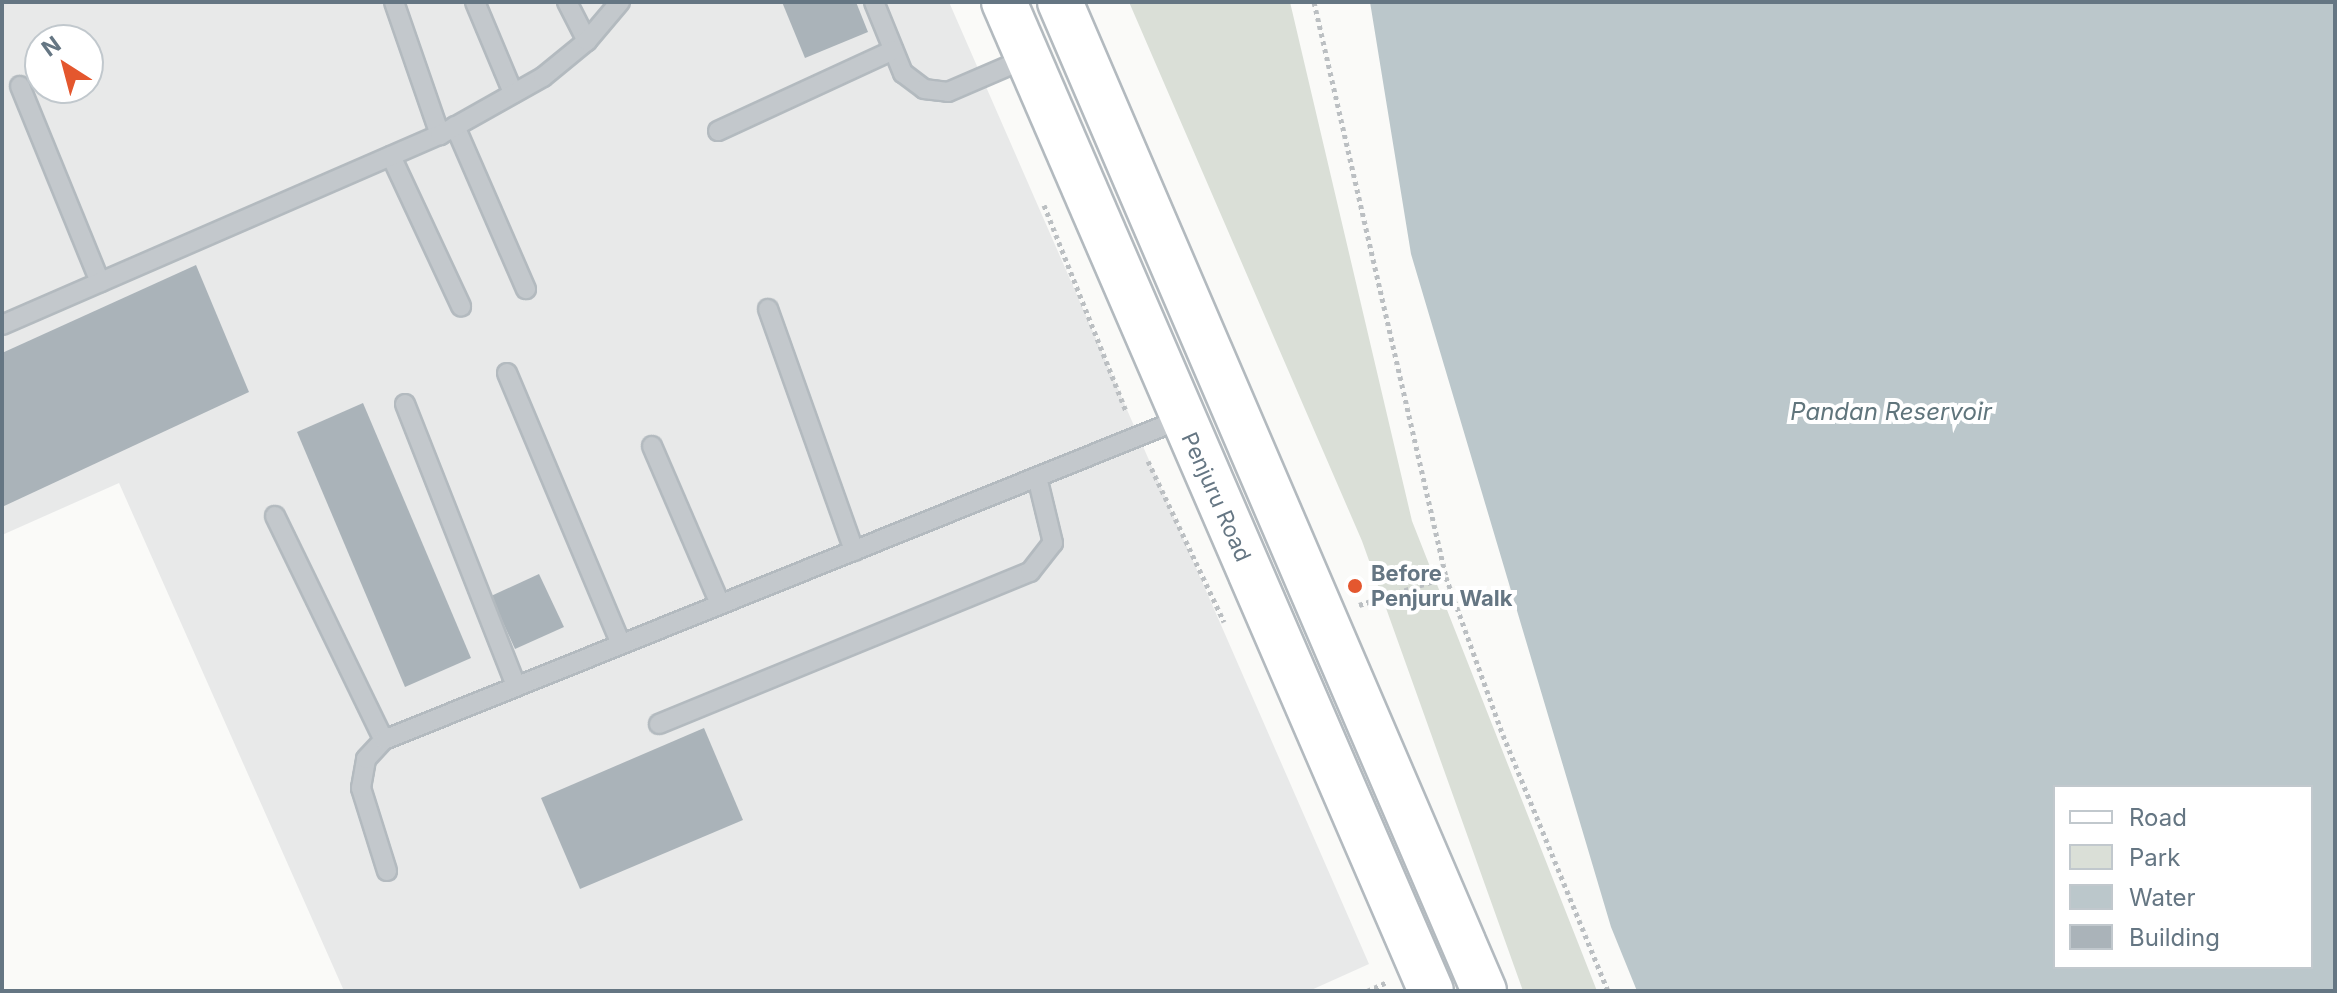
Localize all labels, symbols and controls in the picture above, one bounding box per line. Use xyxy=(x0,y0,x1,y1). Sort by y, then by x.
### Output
north arrow xyxy=(24,24,104,104)
text: N xyxy=(37,31,65,62)
water label: Pandan Reservoir xyxy=(1790,398,1992,426)
street label: Penjuru Road xyxy=(1176,428,1256,566)
place label: Before Penjuru Walk xyxy=(1371,560,1512,612)
marker: Before Penjuru Walk xyxy=(1346,577,1364,595)
legend xyxy=(2053,785,2313,969)
text: Road xyxy=(2129,803,2187,832)
text: Park xyxy=(2129,843,2180,872)
text: Water xyxy=(2129,883,2196,912)
text: Building xyxy=(2129,923,2220,952)

